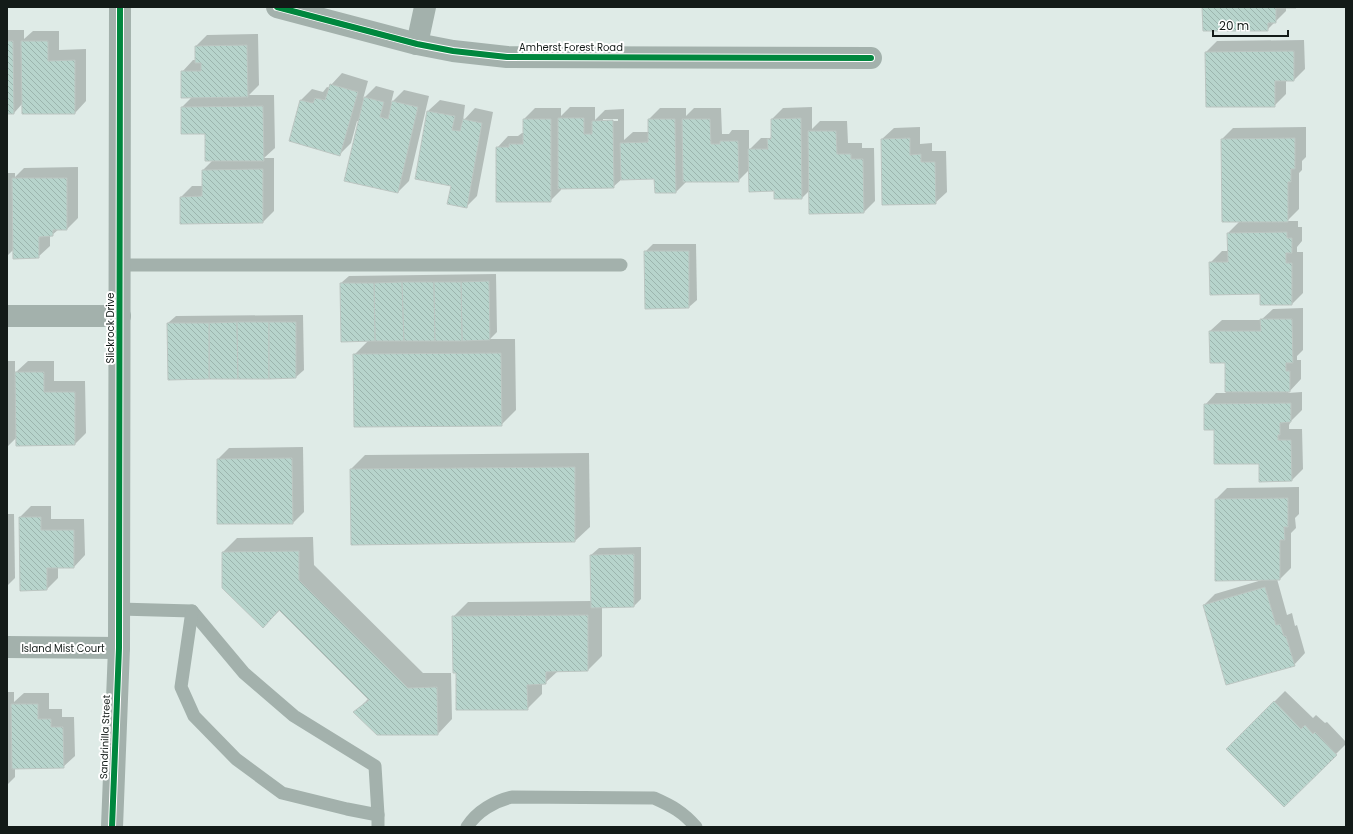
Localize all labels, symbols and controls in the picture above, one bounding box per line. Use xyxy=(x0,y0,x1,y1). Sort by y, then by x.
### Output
scale bar xyxy=(1213,12,1288,38)
text: 20 m xyxy=(1219,17,1249,34)
street label: Amherst Forest Road xyxy=(519,40,623,55)
street label: Slickrock Drive xyxy=(103,292,118,364)
street label: Island Mist Court xyxy=(21,641,105,656)
street label: Sandrinilla Street xyxy=(96,694,114,779)

